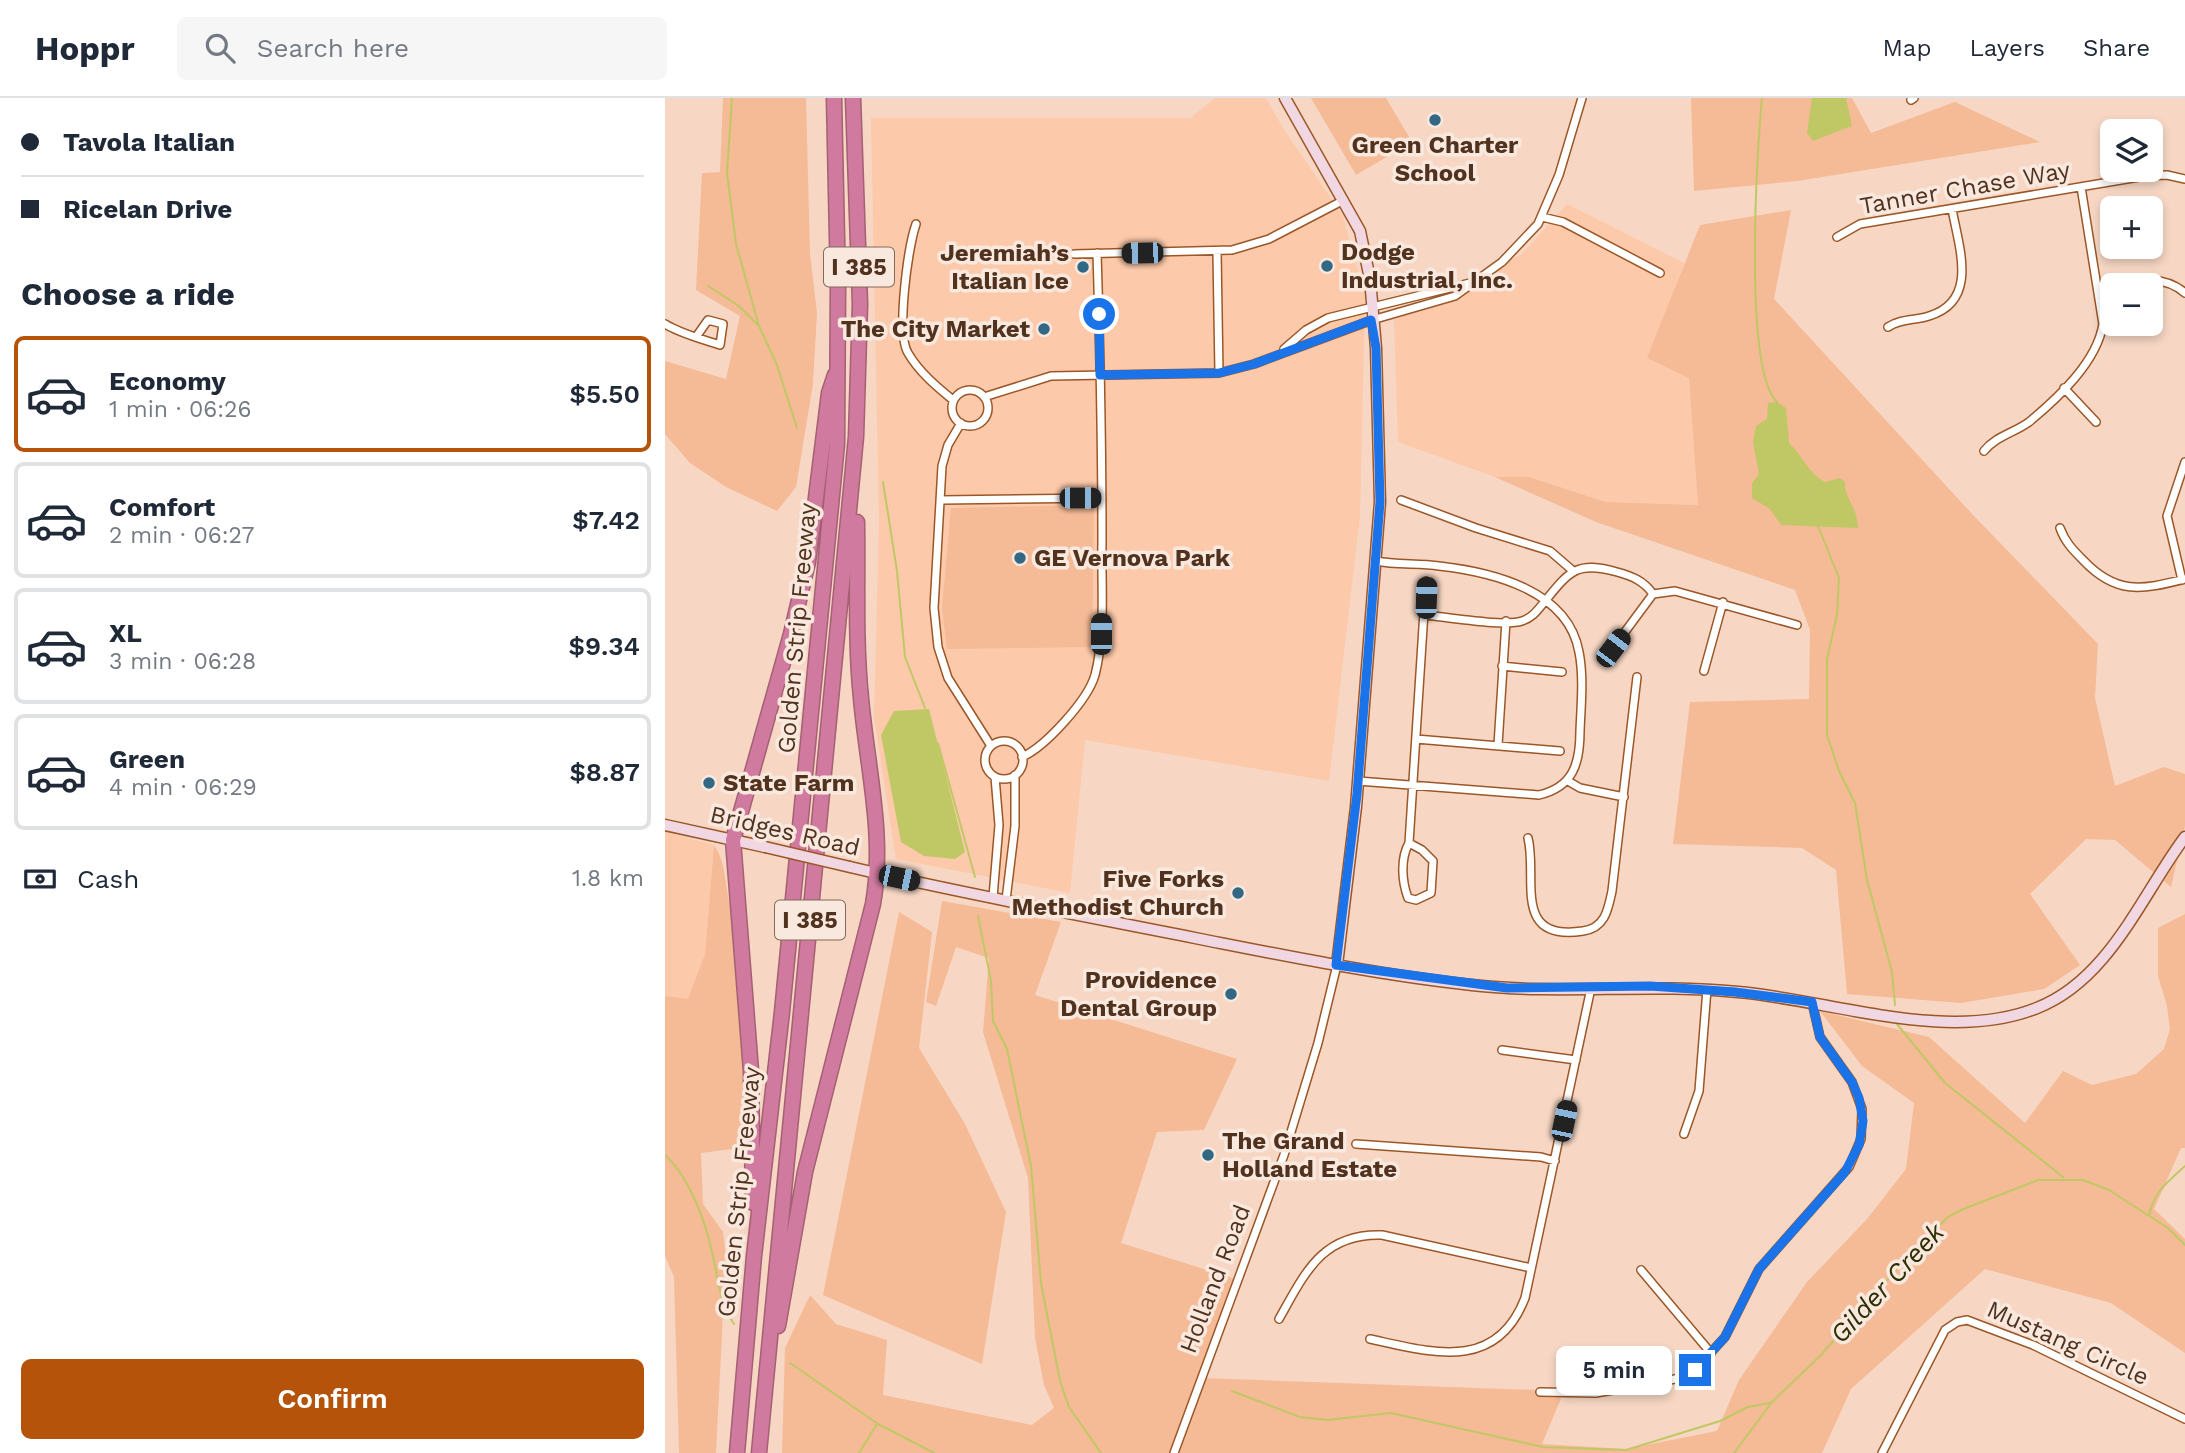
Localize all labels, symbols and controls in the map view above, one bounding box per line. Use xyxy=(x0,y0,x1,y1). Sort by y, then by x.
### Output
search box xyxy=(177,17,667,80)
text: Hoppr xyxy=(35,29,135,68)
icon: search xyxy=(201,29,239,67)
text: Search here xyxy=(257,33,409,63)
text: Map xyxy=(1883,34,1931,62)
text: Layers xyxy=(1969,34,2045,62)
text: Share xyxy=(2083,34,2150,62)
marker: Green Charter School xyxy=(1427,112,1443,128)
map controls xyxy=(2100,119,2163,336)
button: layers xyxy=(2100,119,2163,182)
text: Tavola Italian xyxy=(63,127,235,157)
place label: Green Charter School xyxy=(1352,131,1519,187)
street label: Tanner Chase Way xyxy=(1858,156,2073,220)
text: Ricelan Drive xyxy=(63,194,232,224)
button: + xyxy=(2100,196,2163,259)
place label: Dodge Industrial, Inc. xyxy=(1341,238,1513,294)
place label: Jeremiah’s Italian Ice xyxy=(940,239,1069,295)
car xyxy=(1121,242,1164,264)
road number: I 385 xyxy=(824,248,894,286)
marker: Dodge Industrial, Inc. xyxy=(1319,258,1335,274)
marker: Jeremiah’s Italian Ice xyxy=(1075,259,1091,275)
button: − xyxy=(2100,273,2163,336)
text: Choose a ride xyxy=(21,275,235,313)
route start xyxy=(1083,298,1115,330)
place label: The City Market xyxy=(841,315,1031,343)
marker: The City Market xyxy=(1036,321,1052,337)
icon: car xyxy=(25,363,88,426)
text: Economy xyxy=(109,366,226,396)
text: $5.50 xyxy=(569,379,640,409)
text: 1 min · 06:26 xyxy=(109,396,251,423)
car xyxy=(1060,488,1102,509)
icon: car xyxy=(25,489,88,552)
text: Comfort xyxy=(109,492,215,522)
street label: Golden Strip Freeway xyxy=(772,501,822,754)
text: $7.42 xyxy=(572,505,640,535)
text: 2 min · 06:27 xyxy=(109,522,254,549)
place label: GE Vernova Park xyxy=(1034,544,1230,572)
marker: GE Vernova Park xyxy=(1012,550,1028,566)
car xyxy=(1415,577,1438,619)
car xyxy=(1091,613,1112,655)
icon: car xyxy=(25,615,88,678)
text: XL xyxy=(109,618,142,648)
car xyxy=(1592,625,1635,671)
text: $9.34 xyxy=(569,631,640,661)
text: 3 min · 06:28 xyxy=(109,648,256,675)
icon: car xyxy=(25,741,88,804)
text: Green xyxy=(109,744,185,774)
text: $8.87 xyxy=(569,757,640,787)
place label: State Farm xyxy=(723,769,854,797)
text: 4 min · 06:29 xyxy=(109,774,257,801)
marker: State Farm xyxy=(701,775,717,791)
street label: Bridges Road xyxy=(707,800,863,862)
icon: cash xyxy=(21,860,59,898)
car xyxy=(877,863,922,893)
text: Cash xyxy=(77,864,139,894)
text: 1.8 km xyxy=(572,865,644,892)
place label: Five Forks Methodist Church xyxy=(1012,865,1224,921)
marker: Five Forks Methodist Church xyxy=(1230,885,1246,901)
road number: I 385 xyxy=(775,900,845,940)
place label: Providence Dental Group xyxy=(1060,966,1217,1022)
marker: Providence Dental Group xyxy=(1223,986,1239,1002)
street label: Golden Strip Freeway xyxy=(712,1065,766,1319)
car xyxy=(1550,1098,1579,1144)
place label: The Grand Holland Estate xyxy=(1222,1127,1397,1183)
marker: The Grand Holland Estate xyxy=(1200,1147,1216,1163)
street label: Holland Road xyxy=(1174,1201,1256,1357)
water label: Gilder Creek xyxy=(1824,1216,1951,1349)
street label: Mustang Circle xyxy=(1983,1295,2153,1391)
callout: 5 min xyxy=(1555,1346,1671,1394)
route end xyxy=(1679,1354,1711,1386)
text: 5 min xyxy=(1583,1357,1645,1384)
button: Confirm xyxy=(21,1359,644,1439)

